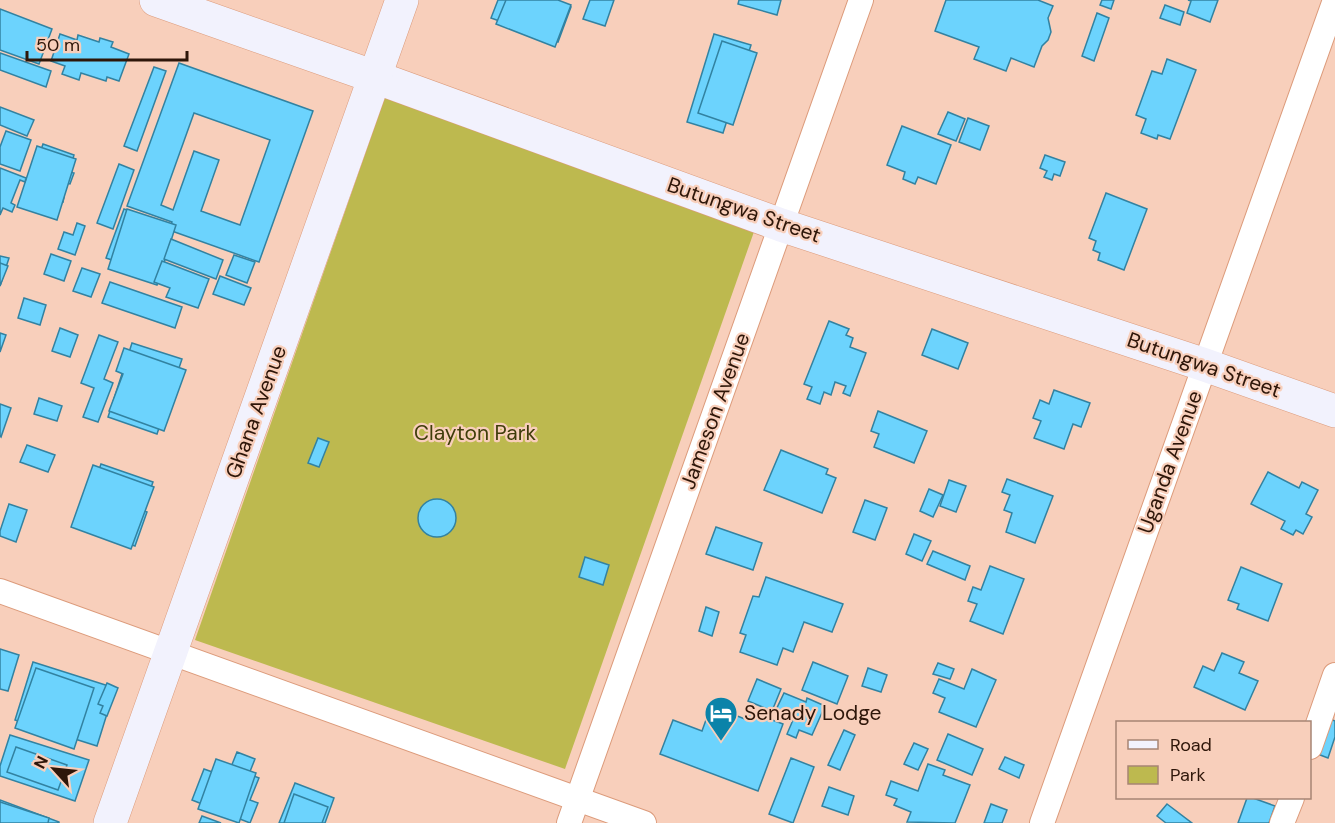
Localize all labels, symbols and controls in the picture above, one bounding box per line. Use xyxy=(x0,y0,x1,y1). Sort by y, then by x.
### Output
scale bar xyxy=(27,24,188,62)
text: 50 m xyxy=(36,33,80,57)
street label: Butungwa Street xyxy=(663,171,825,249)
street label: Butungwa Street xyxy=(1123,326,1285,404)
street label: Jameson Avenue xyxy=(674,329,756,493)
street label: Ghana Avenue xyxy=(219,341,293,482)
street label: Uganda Avenue xyxy=(1131,386,1209,538)
park label: Clayton Park xyxy=(414,419,536,447)
hotel icon: Senady Lodge xyxy=(703,695,739,742)
place label: Senady Lodge xyxy=(744,699,882,727)
legend xyxy=(1116,721,1311,799)
text: Road xyxy=(1170,733,1212,757)
north arrow xyxy=(24,739,84,799)
text: N xyxy=(29,752,53,772)
text: Park xyxy=(1170,763,1206,787)

